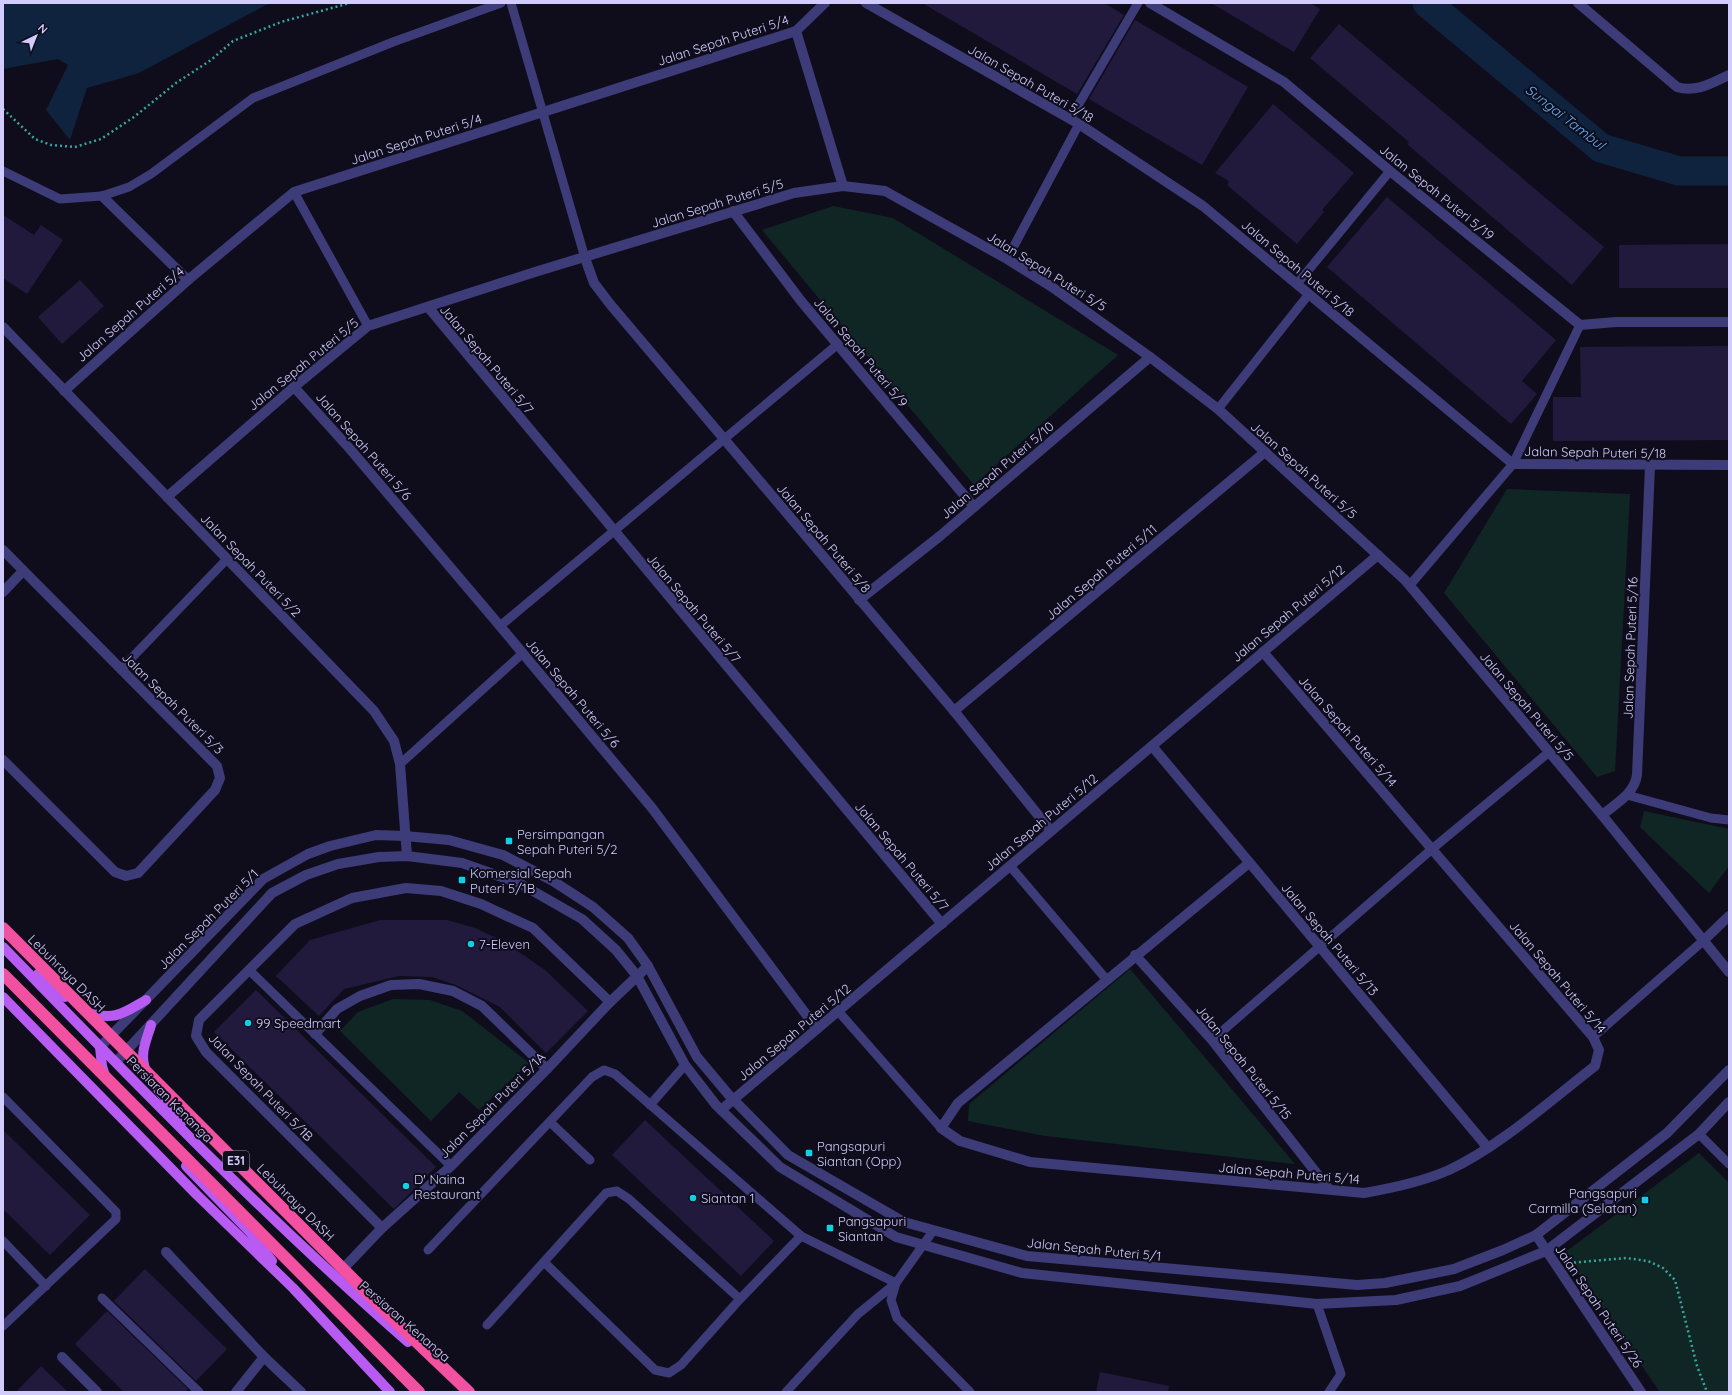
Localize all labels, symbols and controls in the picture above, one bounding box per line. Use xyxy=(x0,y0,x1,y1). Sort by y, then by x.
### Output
street label: Jalan Sepah Puteri 5/4 xyxy=(655,11,791,69)
north arrow xyxy=(16,16,56,56)
text: N xyxy=(35,21,51,37)
street label: Jalan Sepah Puteri 5/18 xyxy=(965,40,1097,126)
water label: Sungai Tambul xyxy=(1522,80,1610,155)
street label: Jalan Sepah Puteri 5/4 xyxy=(348,110,484,168)
street label: Jalan Sepah Puteri 5/19 xyxy=(1377,141,1497,243)
street label: Jalan Sepah Puteri 5/5 xyxy=(649,175,785,231)
street label: Jalan Sepah Puteri 5/18 xyxy=(1238,216,1358,320)
street label: Jalan Sepah Puteri 5/5 xyxy=(984,228,1110,314)
street label: Jalan Sepah Puteri 5/4 xyxy=(73,263,187,365)
street label: Jalan Sepah Puteri 5/9 xyxy=(811,294,911,410)
street label: Jalan Sepah Puteri 5/7 xyxy=(437,301,537,417)
street label: Jalan Sepah Puteri 5/5 xyxy=(244,314,362,414)
street label: Jalan Sepah Puteri 5/6 xyxy=(313,389,415,503)
street label: Jalan Sepah Puteri 5/10 xyxy=(937,418,1057,522)
street label: Jalan Sepah Puteri 5/5 xyxy=(1247,418,1361,522)
street label: Jalan Sepah Puteri 5/18 xyxy=(1524,443,1666,461)
street label: Jalan Sepah Puteri 5/8 xyxy=(774,480,874,596)
street label: Jalan Sepah Puteri 5/2 xyxy=(197,510,305,620)
street label: Jalan Sepah Puteri 5/11 xyxy=(1042,521,1160,623)
street label: Jalan Sepah Puteri 5/7 xyxy=(644,550,744,666)
street label: Jalan Sepah Puteri 5/12 xyxy=(1228,561,1348,665)
street label: Jalan Sepah Puteri 5/16 xyxy=(1620,577,1640,719)
street label: Jalan Sepah Puteri 5/6 xyxy=(523,635,623,751)
street label: Jalan Sepah Puteri 5/5 xyxy=(1477,648,1577,764)
street label: Jalan Sepah Puteri 5/3 xyxy=(119,649,227,757)
street label: Jalan Sepah Puteri 5/14 xyxy=(1295,672,1401,790)
street label: Jalan Sepah Puteri 5/12 xyxy=(981,770,1101,874)
street label: Jalan Sepah Puteri 5/7 xyxy=(852,798,952,914)
place label: Persimpangan Sepah Puteri 5/2 xyxy=(517,826,618,857)
marker: Persimpangan Sepah Puteri 5/2 xyxy=(504,836,514,846)
street label: Jalan Sepah Puteri 5/1 xyxy=(154,865,262,973)
place label: Komersial Sepah Puteri 5/1B xyxy=(470,865,572,896)
marker: Komersial Sepah Puteri 5/1B xyxy=(457,875,467,885)
street label: Jalan Sepah Puteri 5/13 xyxy=(1278,879,1382,999)
street label: Jalan Sepah Puteri 5/14 xyxy=(1506,917,1610,1037)
street label: Lebuhraya DASH xyxy=(25,931,109,1015)
place label: 7-Eleven xyxy=(479,936,530,952)
marker: 7-Eleven xyxy=(466,939,476,949)
street label: Jalan Sepah Puteri 5/12 xyxy=(734,980,854,1084)
street label: Jalan Sepah Puteri 5/15 xyxy=(1193,1002,1295,1122)
place label: 99 Speedmart xyxy=(256,1015,341,1031)
marker: 99 Speedmart xyxy=(243,1018,253,1028)
street label: Jalan Sepah Puteri 5/1B xyxy=(205,1030,317,1144)
street label: Jalan Sepah Puteri 5/1A xyxy=(436,1048,549,1161)
street label: Persiaran Kenanga xyxy=(124,1053,216,1145)
place label: Pangsapuri Siantan (Opp) xyxy=(817,1138,901,1169)
marker: Pangsapuri Siantan (Opp) xyxy=(804,1148,814,1158)
road number: E31 xyxy=(223,1151,249,1171)
street label: Jalan Sepah Puteri 5/14 xyxy=(1218,1159,1361,1187)
street label: Lebuhraya DASH xyxy=(254,1160,338,1244)
place label: D' Naina Restaurant xyxy=(414,1171,480,1202)
marker: D' Naina Restaurant xyxy=(401,1181,411,1191)
place label: Pangsapuri Carmilla (Selatan) xyxy=(1529,1185,1637,1216)
place label: Siantan 1 xyxy=(701,1190,755,1206)
marker: Siantan 1 xyxy=(688,1193,698,1203)
marker: Pangsapuri Carmilla (Selatan) xyxy=(1640,1195,1650,1205)
place label: Pangsapuri Siantan xyxy=(838,1213,906,1244)
marker: Pangsapuri Siantan xyxy=(825,1223,835,1233)
street label: Jalan Sepah Puteri 5/1 xyxy=(1026,1234,1162,1264)
street label: Jalan Sepah Puteri 5/26 xyxy=(1552,1242,1646,1370)
street label: Persiaran Kenanga xyxy=(356,1277,454,1365)

